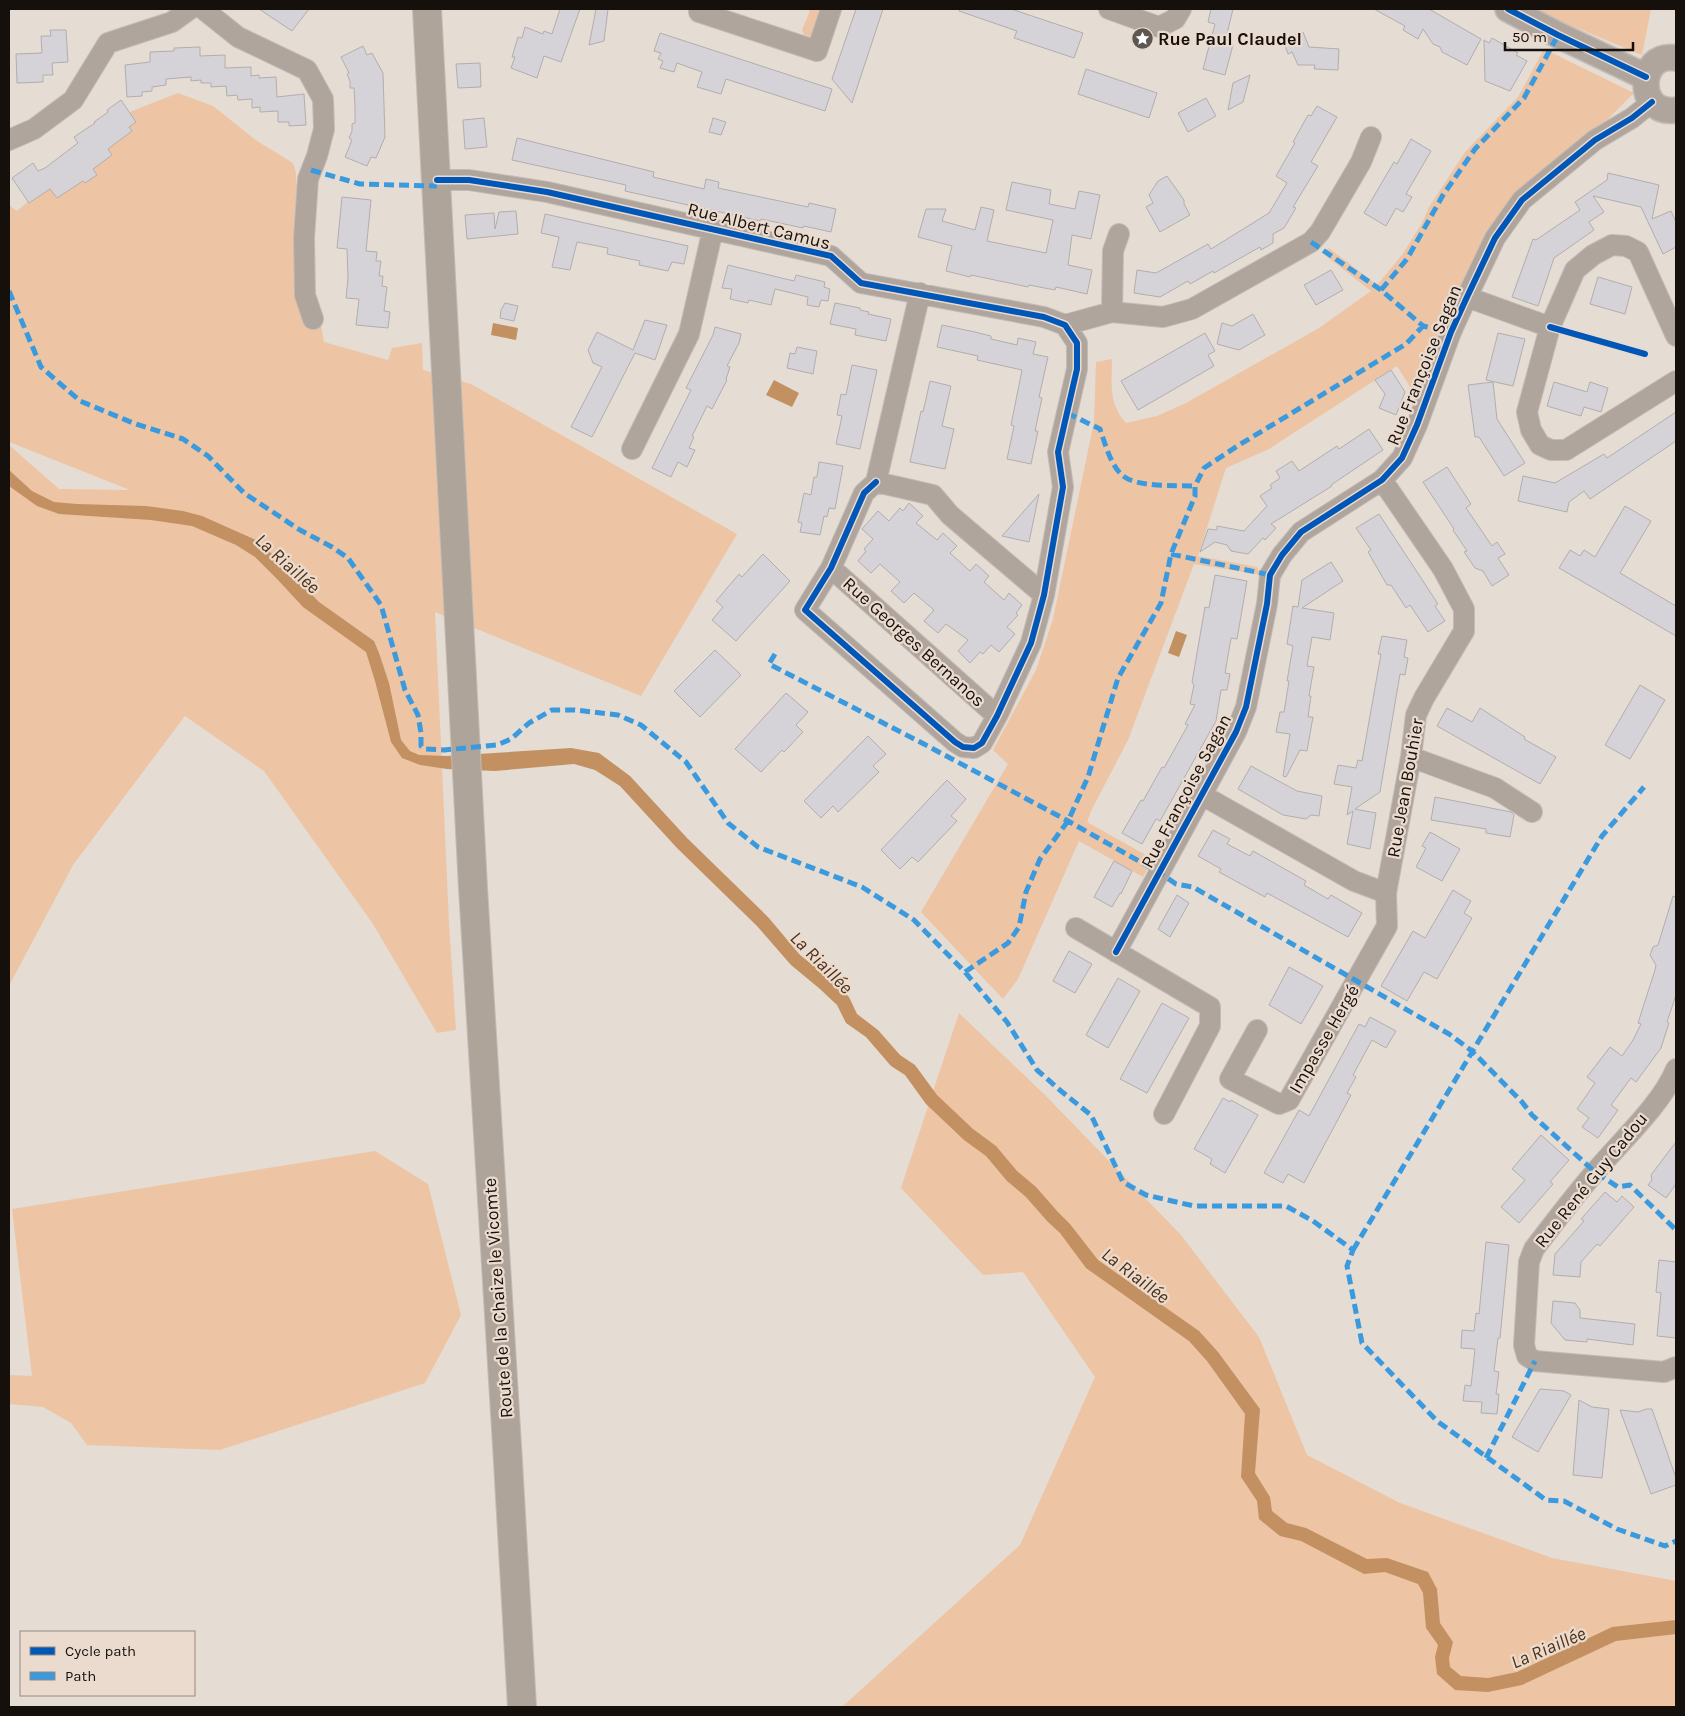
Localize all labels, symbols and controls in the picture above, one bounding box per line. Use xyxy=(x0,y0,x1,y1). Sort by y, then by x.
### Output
scale bar xyxy=(1505,20,1632,52)
place icon: Rue Paul Claudel xyxy=(1130,27,1154,51)
place label: Rue Paul Claudel xyxy=(1158,28,1302,50)
text: 50 m xyxy=(1512,28,1547,46)
street label: Rue Albert Camus xyxy=(685,198,833,254)
street label: Rue Françoise Sagan xyxy=(1382,281,1466,449)
water label: La Riaillée xyxy=(251,529,324,599)
street label: Rue Georges Bernanos xyxy=(839,572,989,712)
street label: Rue Françoise Sagan xyxy=(1136,710,1236,872)
street label: Rue Jean Bouhier xyxy=(1382,716,1428,859)
water label: La Riaillée xyxy=(786,927,857,999)
street label: Impasse Hergé xyxy=(1284,981,1364,1097)
street label: Rue René Guy Cadou xyxy=(1530,1108,1652,1252)
street label: Route de la Chaize le Vicomte xyxy=(479,1177,517,1419)
water label: La Riaillée xyxy=(1097,1243,1174,1309)
water label: La Riaillée xyxy=(1508,1622,1589,1674)
legend xyxy=(20,1631,195,1696)
text: Cycle path xyxy=(65,1642,136,1660)
text: Path xyxy=(65,1667,96,1685)

